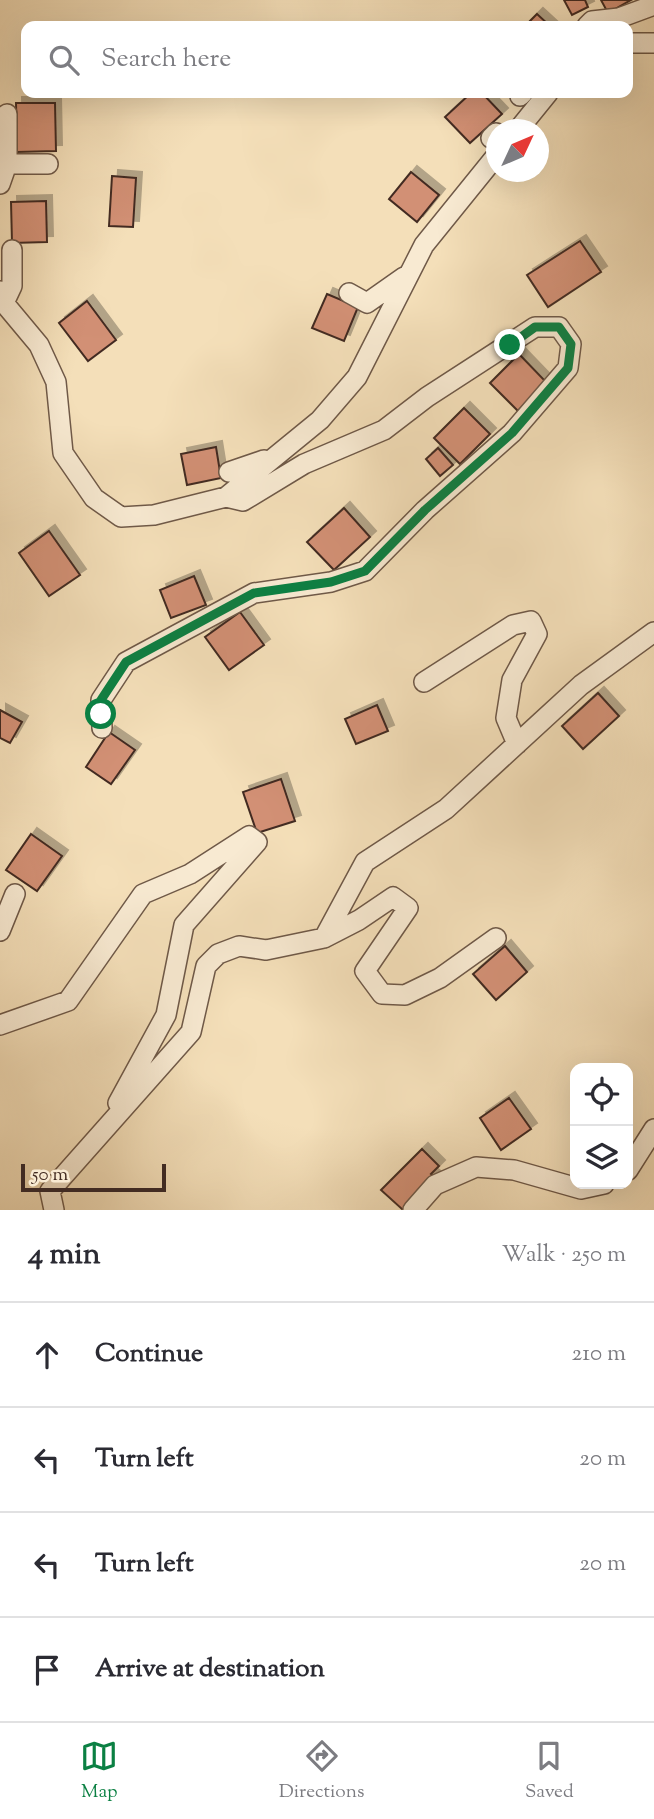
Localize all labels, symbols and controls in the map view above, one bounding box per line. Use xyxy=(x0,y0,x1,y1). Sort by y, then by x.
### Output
search box xyxy=(21,21,633,98)
icon: search xyxy=(45,41,83,79)
text: Search here xyxy=(101,41,231,78)
north arrow xyxy=(486,119,549,182)
route end xyxy=(494,329,525,360)
route start xyxy=(85,698,116,729)
map controls xyxy=(570,1063,633,1189)
button: locate xyxy=(570,1063,633,1126)
button: layers xyxy=(570,1126,633,1189)
scale bar xyxy=(21,1161,166,1193)
text: 50 m xyxy=(32,1162,68,1189)
text: 4 min xyxy=(28,1234,101,1277)
text: Walk · 250 m xyxy=(502,1239,626,1272)
icon: ahead xyxy=(28,1336,66,1374)
text: Continue xyxy=(95,1336,203,1373)
text: 210 m xyxy=(572,1338,626,1371)
icon: left xyxy=(28,1441,66,1479)
text: Turn left xyxy=(95,1441,194,1478)
text: 20 m xyxy=(579,1443,626,1476)
icon: left xyxy=(28,1546,66,1584)
text: Turn left xyxy=(95,1546,194,1583)
text: 20 m xyxy=(579,1548,626,1581)
icon: arrive xyxy=(28,1651,66,1689)
text: Arrive at destination xyxy=(95,1651,325,1688)
tab: Map xyxy=(80,1737,118,1806)
tab: Directions xyxy=(279,1737,364,1806)
tab: Saved xyxy=(525,1737,574,1806)

